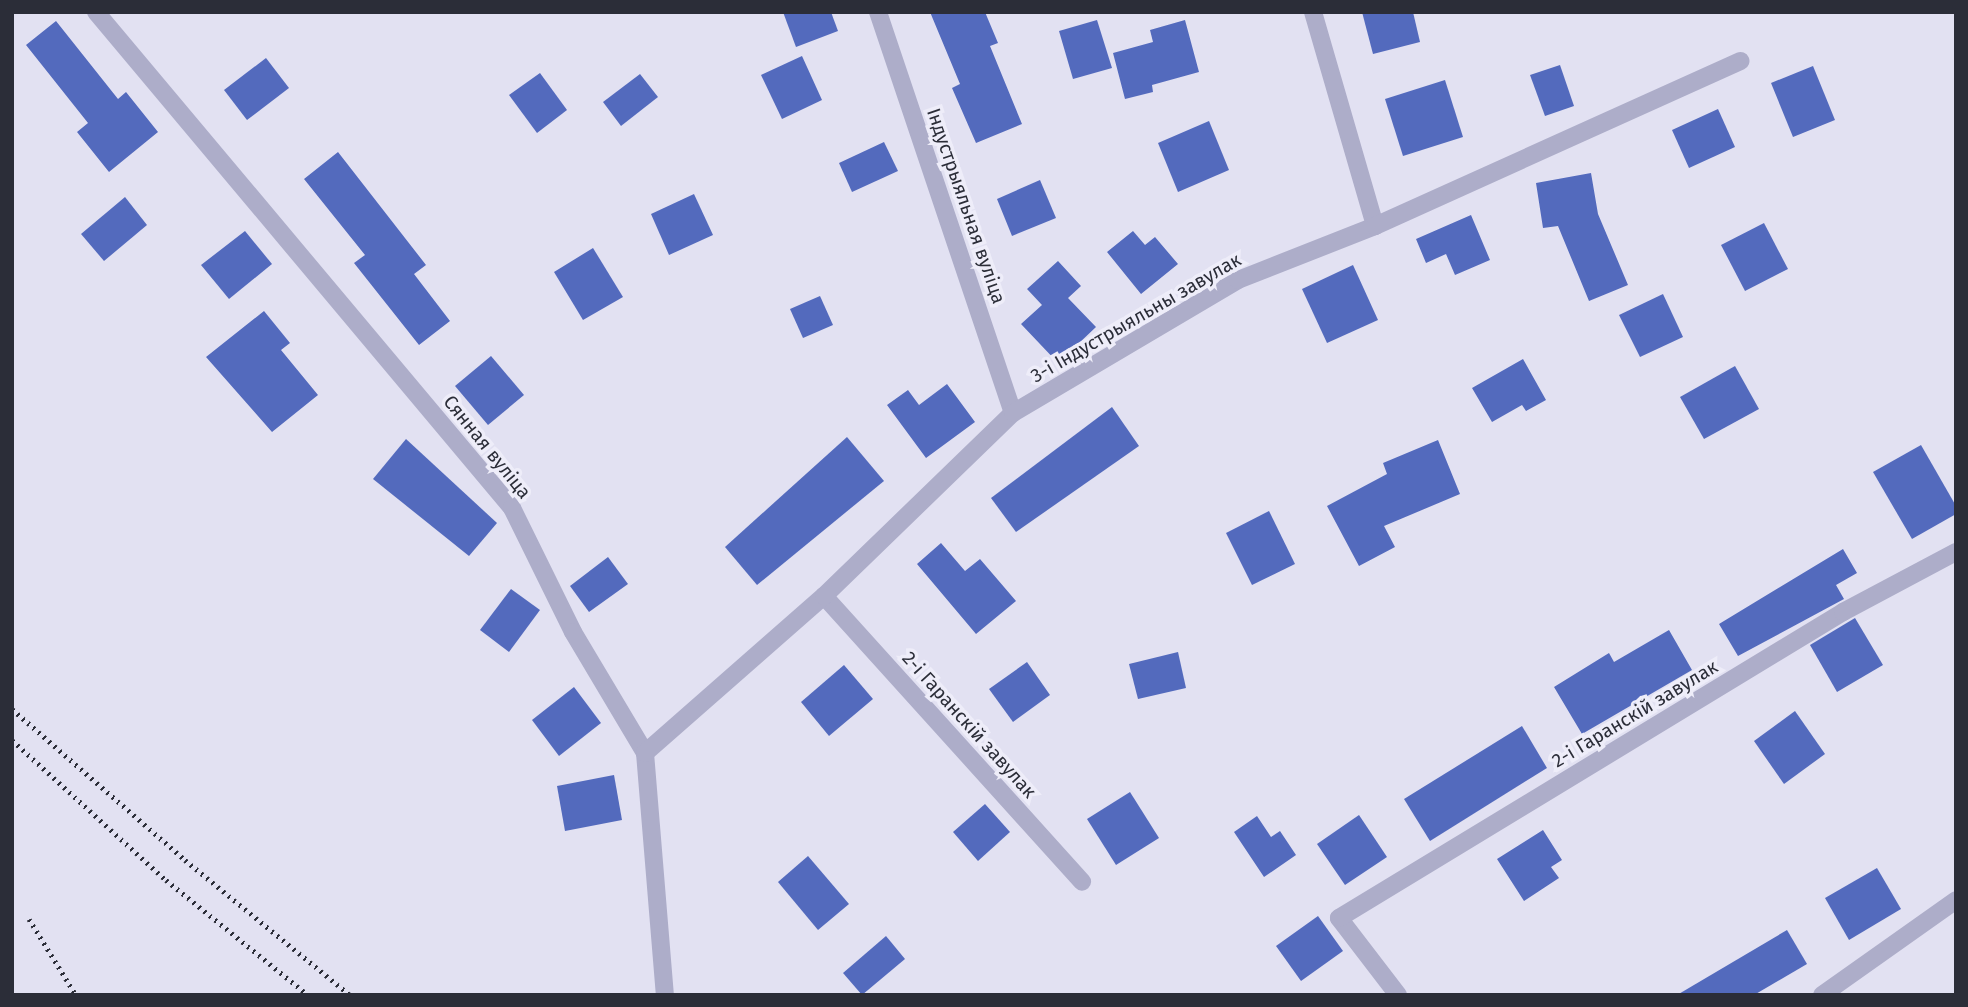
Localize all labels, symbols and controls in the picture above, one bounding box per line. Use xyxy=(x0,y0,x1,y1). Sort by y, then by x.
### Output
street label: Індустрыяльная вуліца xyxy=(922,105,1010,307)
street label: 3-і Індустрыяльны завулак xyxy=(1027,248,1245,388)
street label: Сянная вуліца xyxy=(438,391,536,503)
street label: 2-і Гаранскій завулак xyxy=(897,647,1041,803)
street label: 2-і Гаранскій завулак xyxy=(1548,655,1722,773)

